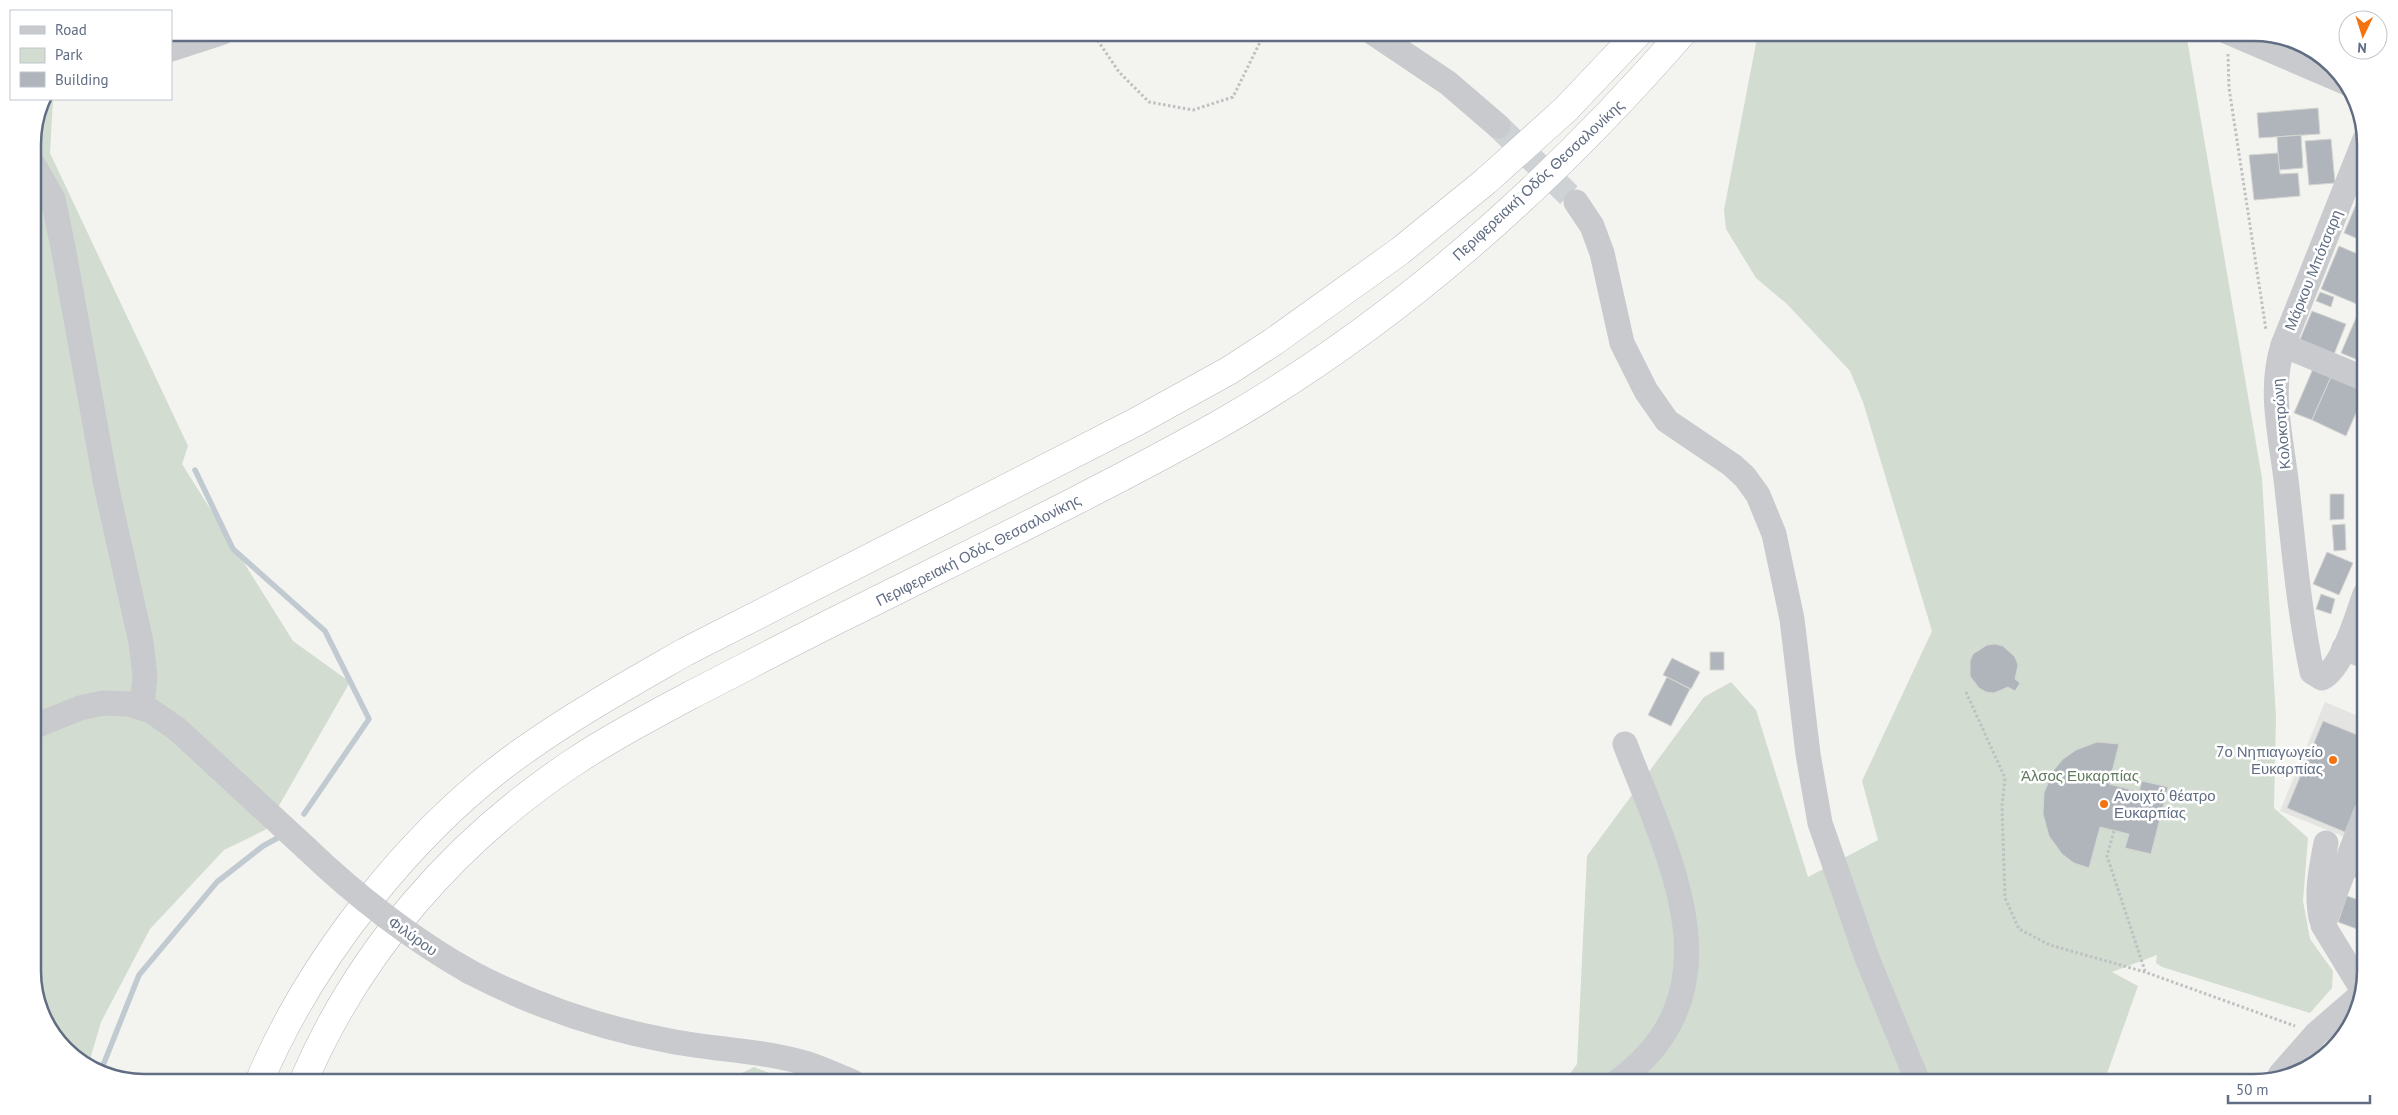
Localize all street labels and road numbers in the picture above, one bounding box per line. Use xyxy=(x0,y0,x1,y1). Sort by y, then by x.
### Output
street label: Περιφερειακή Οδός Θεσσαλονίκης xyxy=(1448,95,1628,265)
street label: Μάρκου Μπότσαρη xyxy=(2280,207,2346,333)
street label: Κολοκοτρώνη xyxy=(2268,378,2294,470)
street label: Περιφερειακή Οδός Θεσσαλονίκης xyxy=(872,490,1084,610)
street label: Φιλύρου xyxy=(385,912,441,960)

